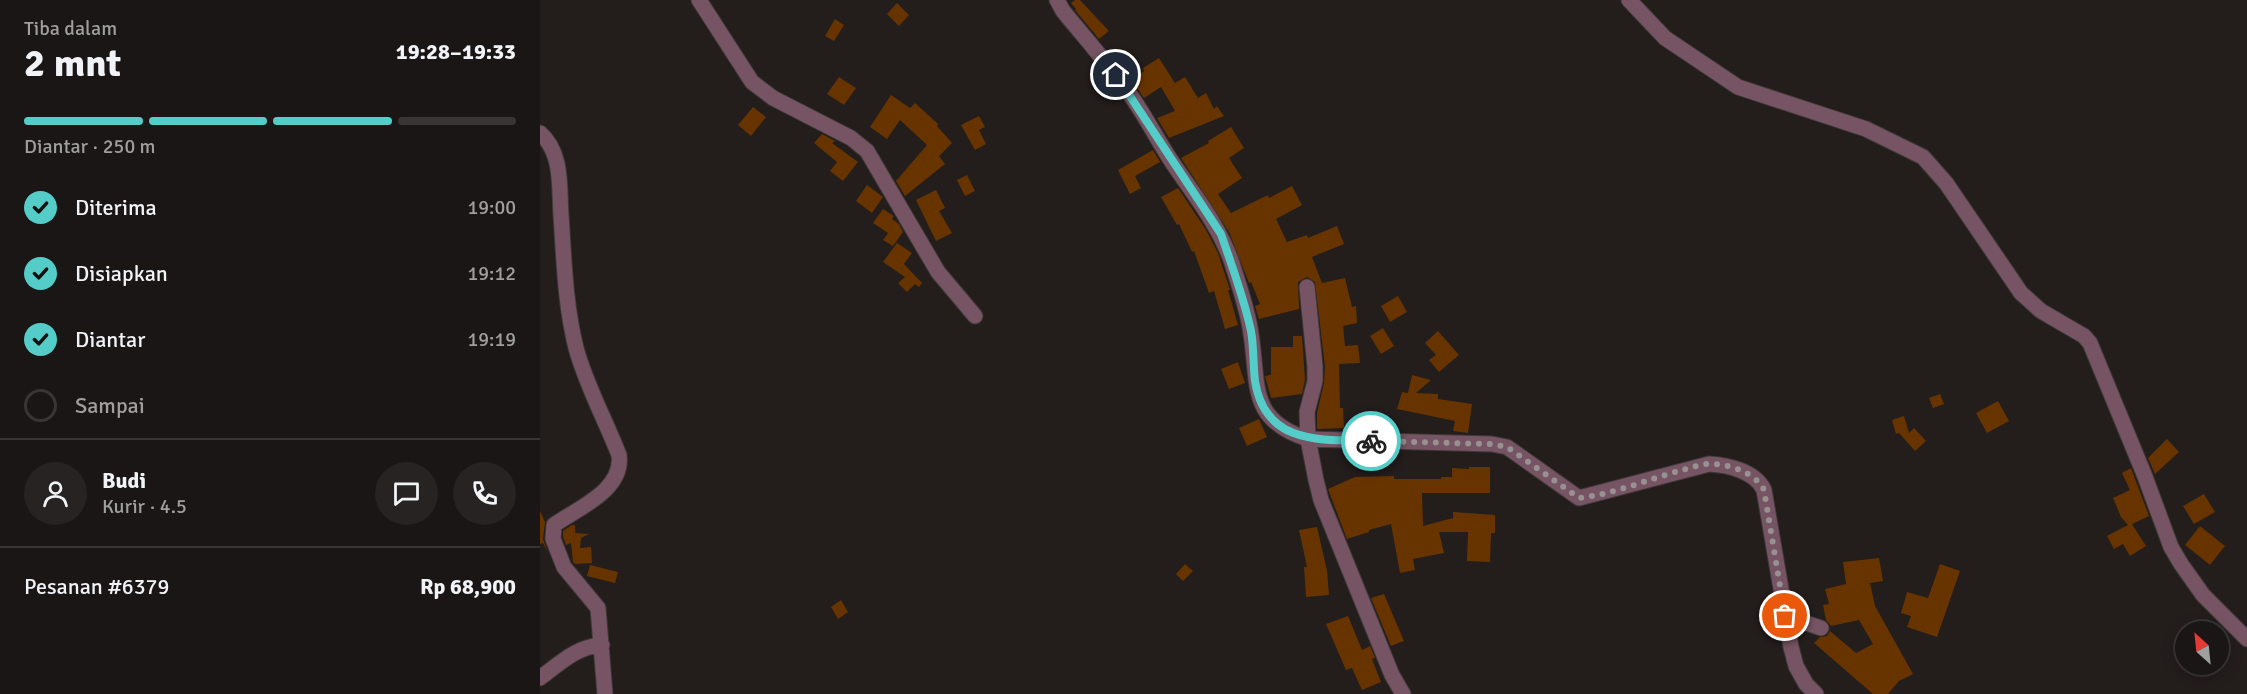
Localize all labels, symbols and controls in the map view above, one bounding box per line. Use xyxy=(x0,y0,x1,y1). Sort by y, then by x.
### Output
text: Tiba dalam xyxy=(24,16,117,41)
text: 19:28–19:33 xyxy=(396,38,516,65)
text: 2 mnt xyxy=(24,39,121,87)
pin xyxy=(1090,49,1141,100)
icon: home xyxy=(1099,58,1132,91)
text: Diantar · 250 m xyxy=(24,134,156,159)
icon: check xyxy=(24,191,57,224)
text: Diterima xyxy=(75,194,157,221)
text: 19:00 xyxy=(467,195,516,220)
icon: check xyxy=(24,257,57,290)
text: Disiapkan xyxy=(75,260,168,287)
text: 19:12 xyxy=(467,261,516,286)
icon: check xyxy=(24,323,57,356)
text: Diantar xyxy=(75,326,145,353)
text: 19:19 xyxy=(467,327,516,352)
text: Sampai xyxy=(75,392,145,419)
courier xyxy=(1341,411,1401,471)
icon: bike xyxy=(1355,425,1388,458)
button: person xyxy=(24,462,87,525)
button: chat xyxy=(375,462,438,525)
button: phone xyxy=(453,462,516,525)
text: Budi xyxy=(102,467,146,494)
text: Kurir · 4.5 xyxy=(102,494,187,519)
text: Pesanan #6379 xyxy=(24,573,169,600)
text: Rp 68,900 xyxy=(420,573,516,600)
pin xyxy=(1759,590,1810,641)
icon: bag xyxy=(1768,599,1801,632)
north arrow xyxy=(2175,621,2229,675)
map controls xyxy=(2175,621,2229,675)

